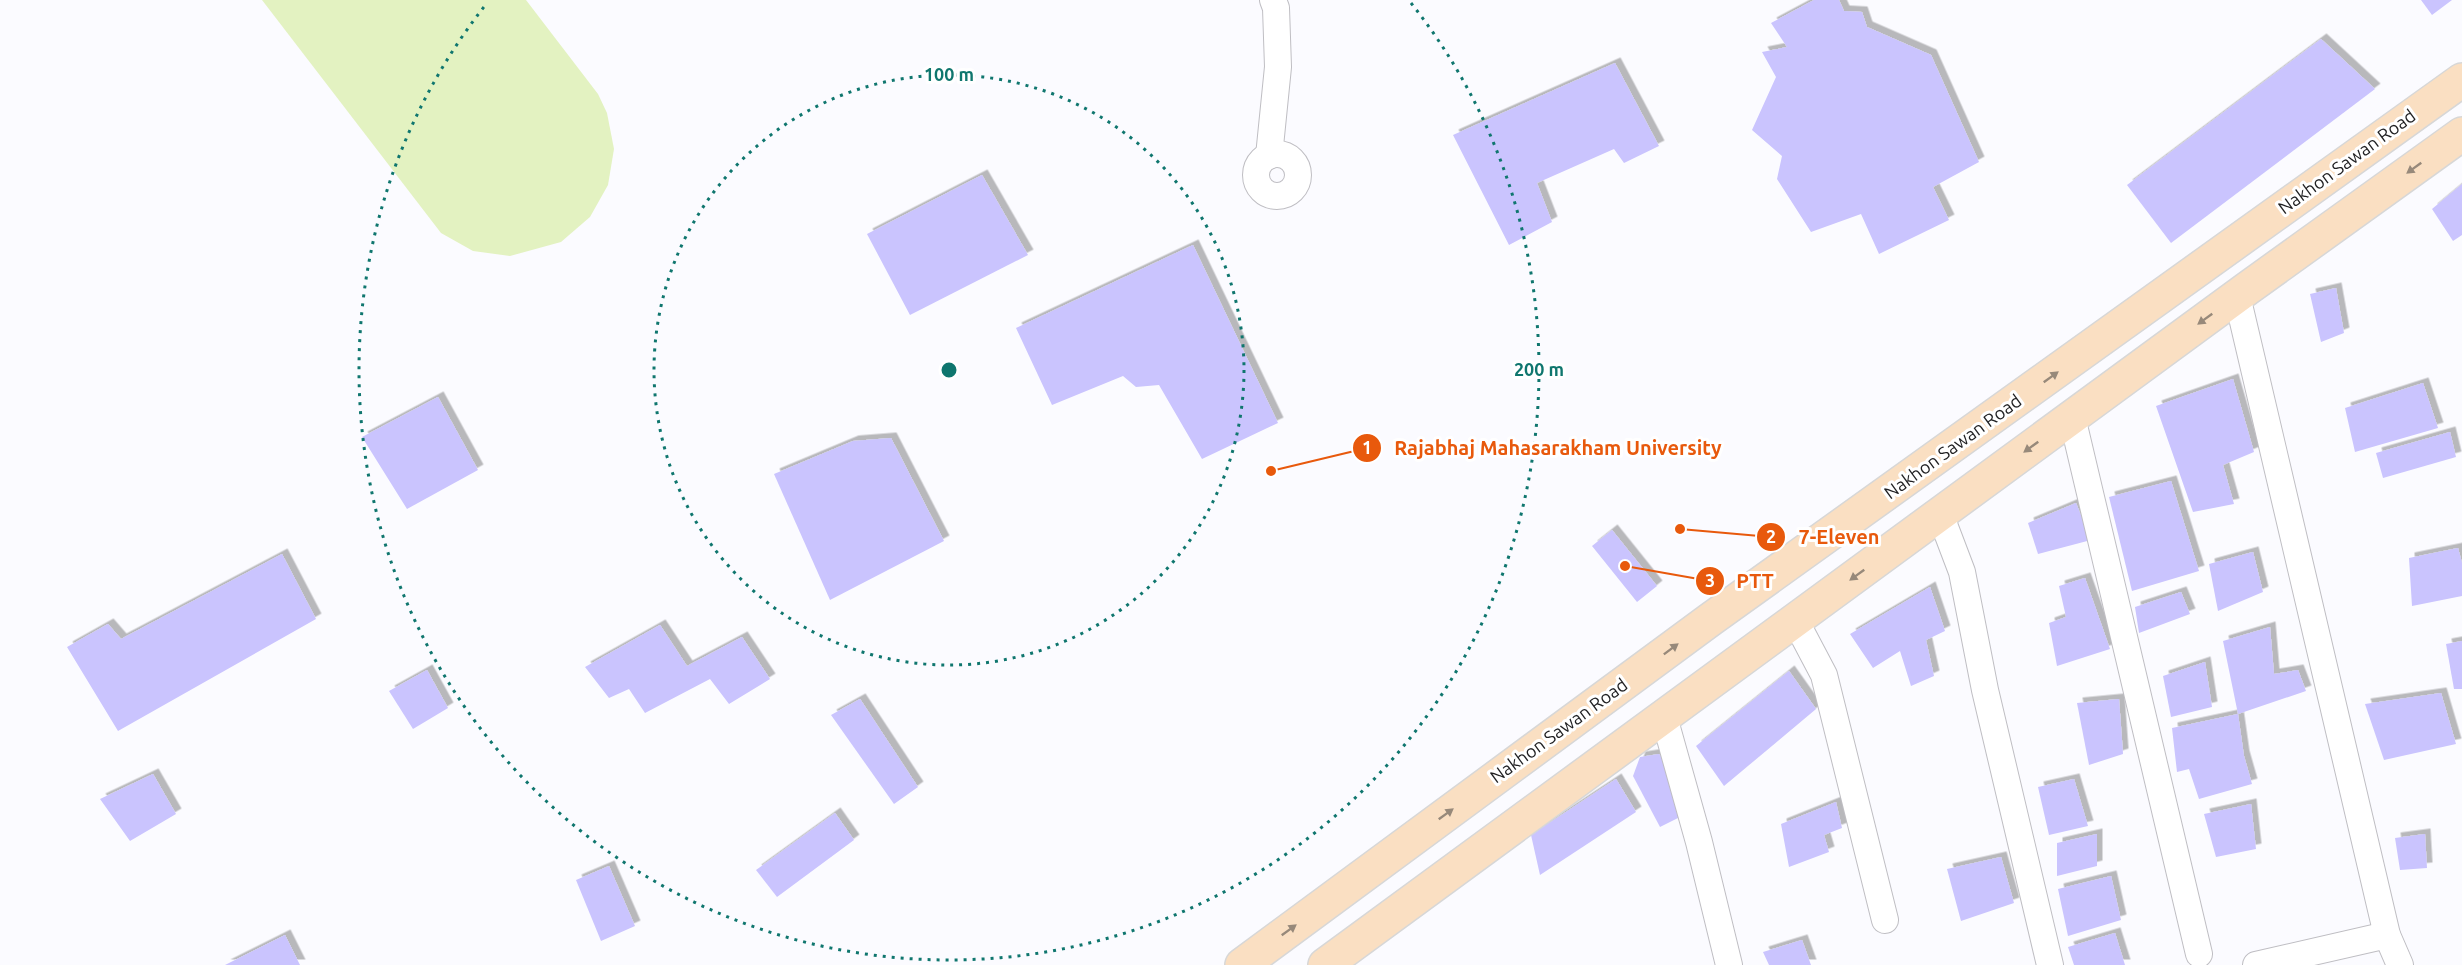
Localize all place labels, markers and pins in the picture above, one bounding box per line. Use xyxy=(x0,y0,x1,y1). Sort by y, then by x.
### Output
centre of rings xyxy=(939,360,959,380)
callout: Rajabhaj Mahasarakham University xyxy=(1352,429,1734,467)
callout: 7-Eleven xyxy=(1756,518,1891,556)
callout: PTT xyxy=(1695,562,1786,600)

